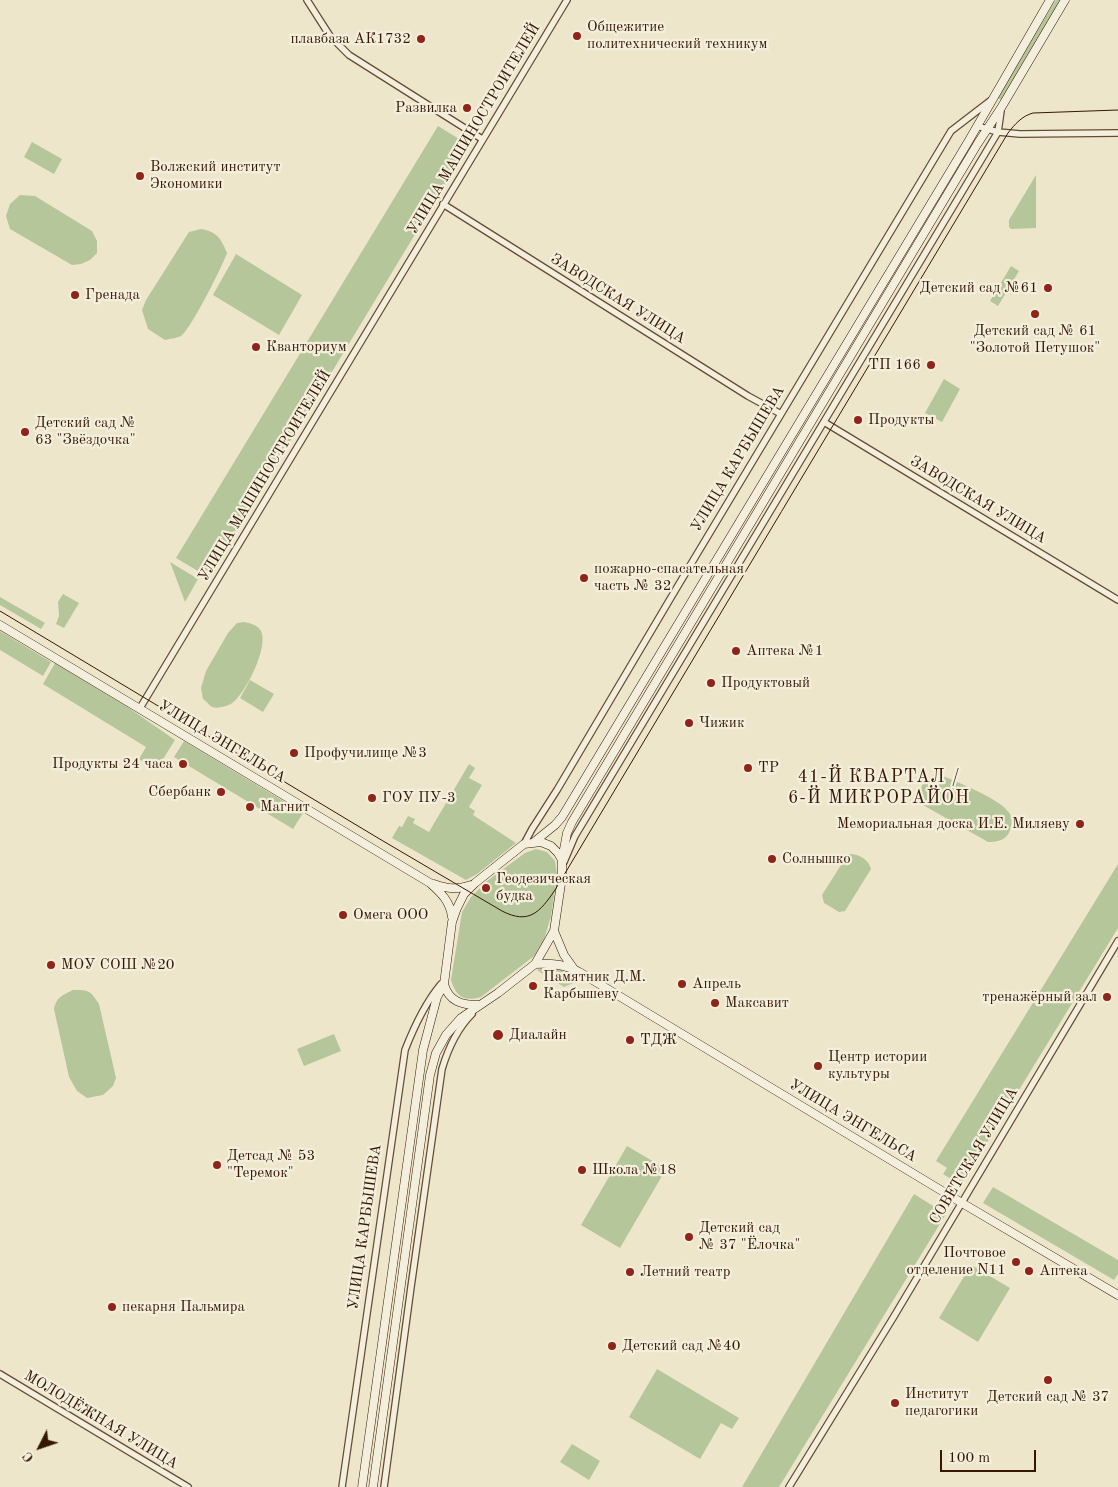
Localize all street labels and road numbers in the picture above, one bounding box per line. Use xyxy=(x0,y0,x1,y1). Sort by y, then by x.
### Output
street label: УЛИЦА МАШИНОСТРОИТЕЛЕЙ xyxy=(404,20,544,238)
street label: ЗАВОДСКАЯ УЛИЦА xyxy=(547,250,689,348)
street label: УЛИЦА МАШИНОСТРОИТЕЛЕЙ xyxy=(195,367,335,585)
street label: УЛИЦА КАРБЫШЕВА xyxy=(687,383,789,535)
street label: ЗАВОДСКАЯ УЛИЦА xyxy=(907,452,1049,548)
street label: УЛИЦА ЭНГЕЛЬСА xyxy=(155,697,289,787)
street label: УЛИЦА ЭНГЕЛЬСА xyxy=(786,1076,920,1166)
street label: СОВЕТСКАЯ УЛИЦА xyxy=(926,1084,1022,1228)
street label: УЛИЦА КАРБЫШЕВА xyxy=(344,1143,386,1311)
street label: МОЛОДЁЖНАЯ УЛИЦА xyxy=(21,1367,181,1473)

